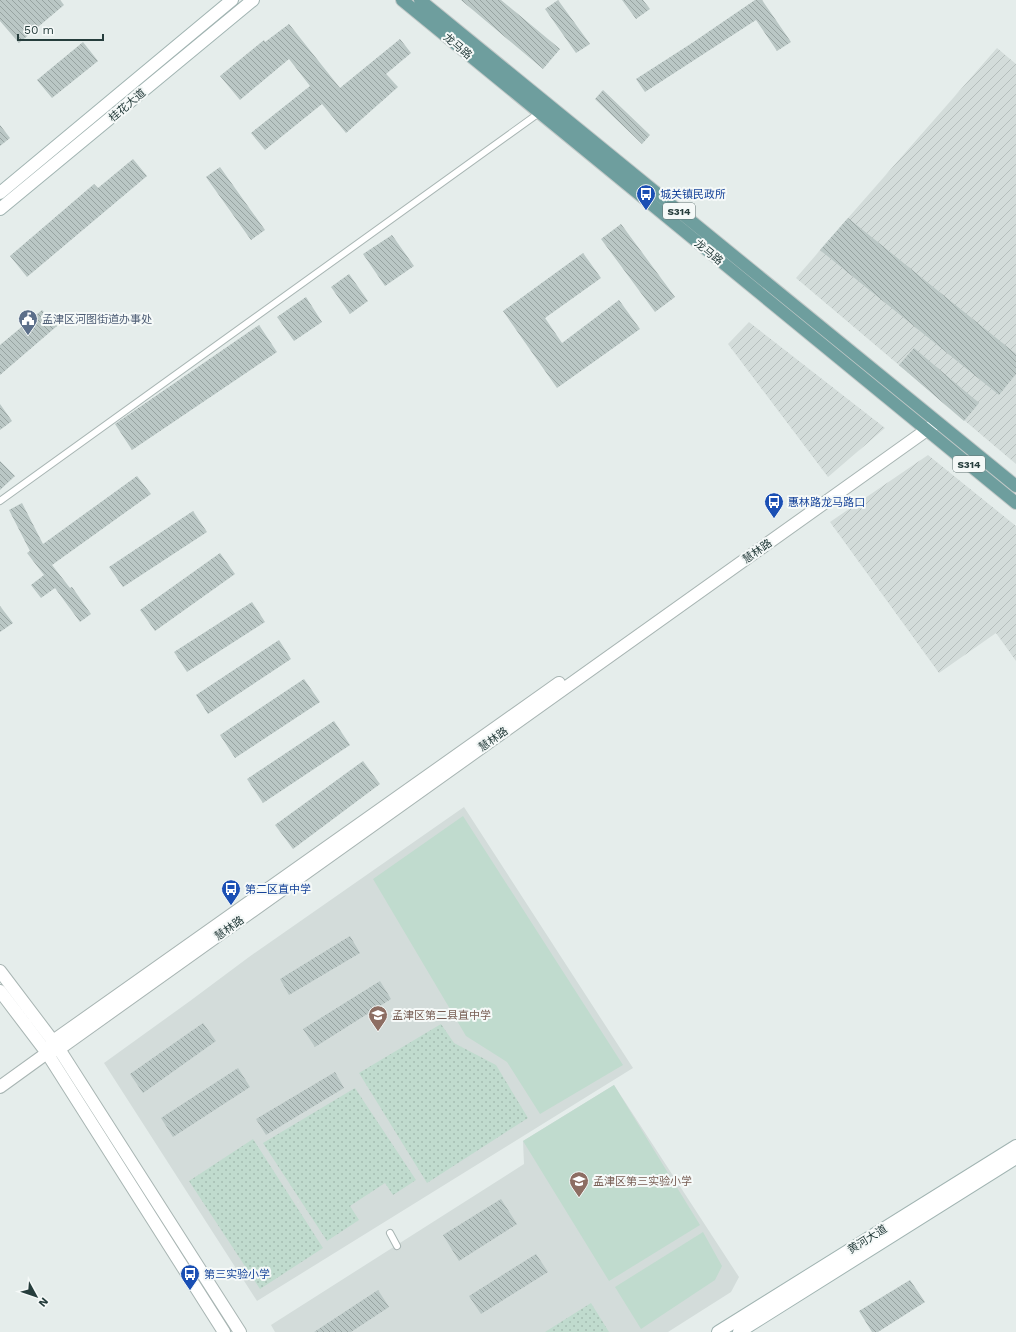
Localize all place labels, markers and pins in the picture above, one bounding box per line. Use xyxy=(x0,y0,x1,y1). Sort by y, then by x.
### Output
bus stop icon: 城关镇民政所 xyxy=(635,183,657,211)
place label: 城关镇民政所 xyxy=(660,188,726,201)
public building icon: 孟津区河图街道办事处 xyxy=(17,308,39,336)
place label: 孟津区河图街道办事处 xyxy=(42,313,152,326)
bus stop icon: 惠林路龙马路口 xyxy=(763,491,785,519)
place label: 惠林路龙马路口 xyxy=(788,496,865,509)
bus stop icon: 第二区直中学 xyxy=(220,878,242,906)
place label: 第二区直中学 xyxy=(245,883,311,896)
school or university icon: 孟津区第二县直中学 xyxy=(367,1004,389,1032)
place label: 孟津区第二县直中学 xyxy=(392,1009,491,1022)
school or university icon: 孟津区第三实验小学 xyxy=(568,1170,590,1198)
place label: 孟津区第三实验小学 xyxy=(593,1175,692,1188)
bus stop icon: 第三实验小学 xyxy=(179,1263,201,1291)
place label: 第三实验小学 xyxy=(204,1268,270,1281)

